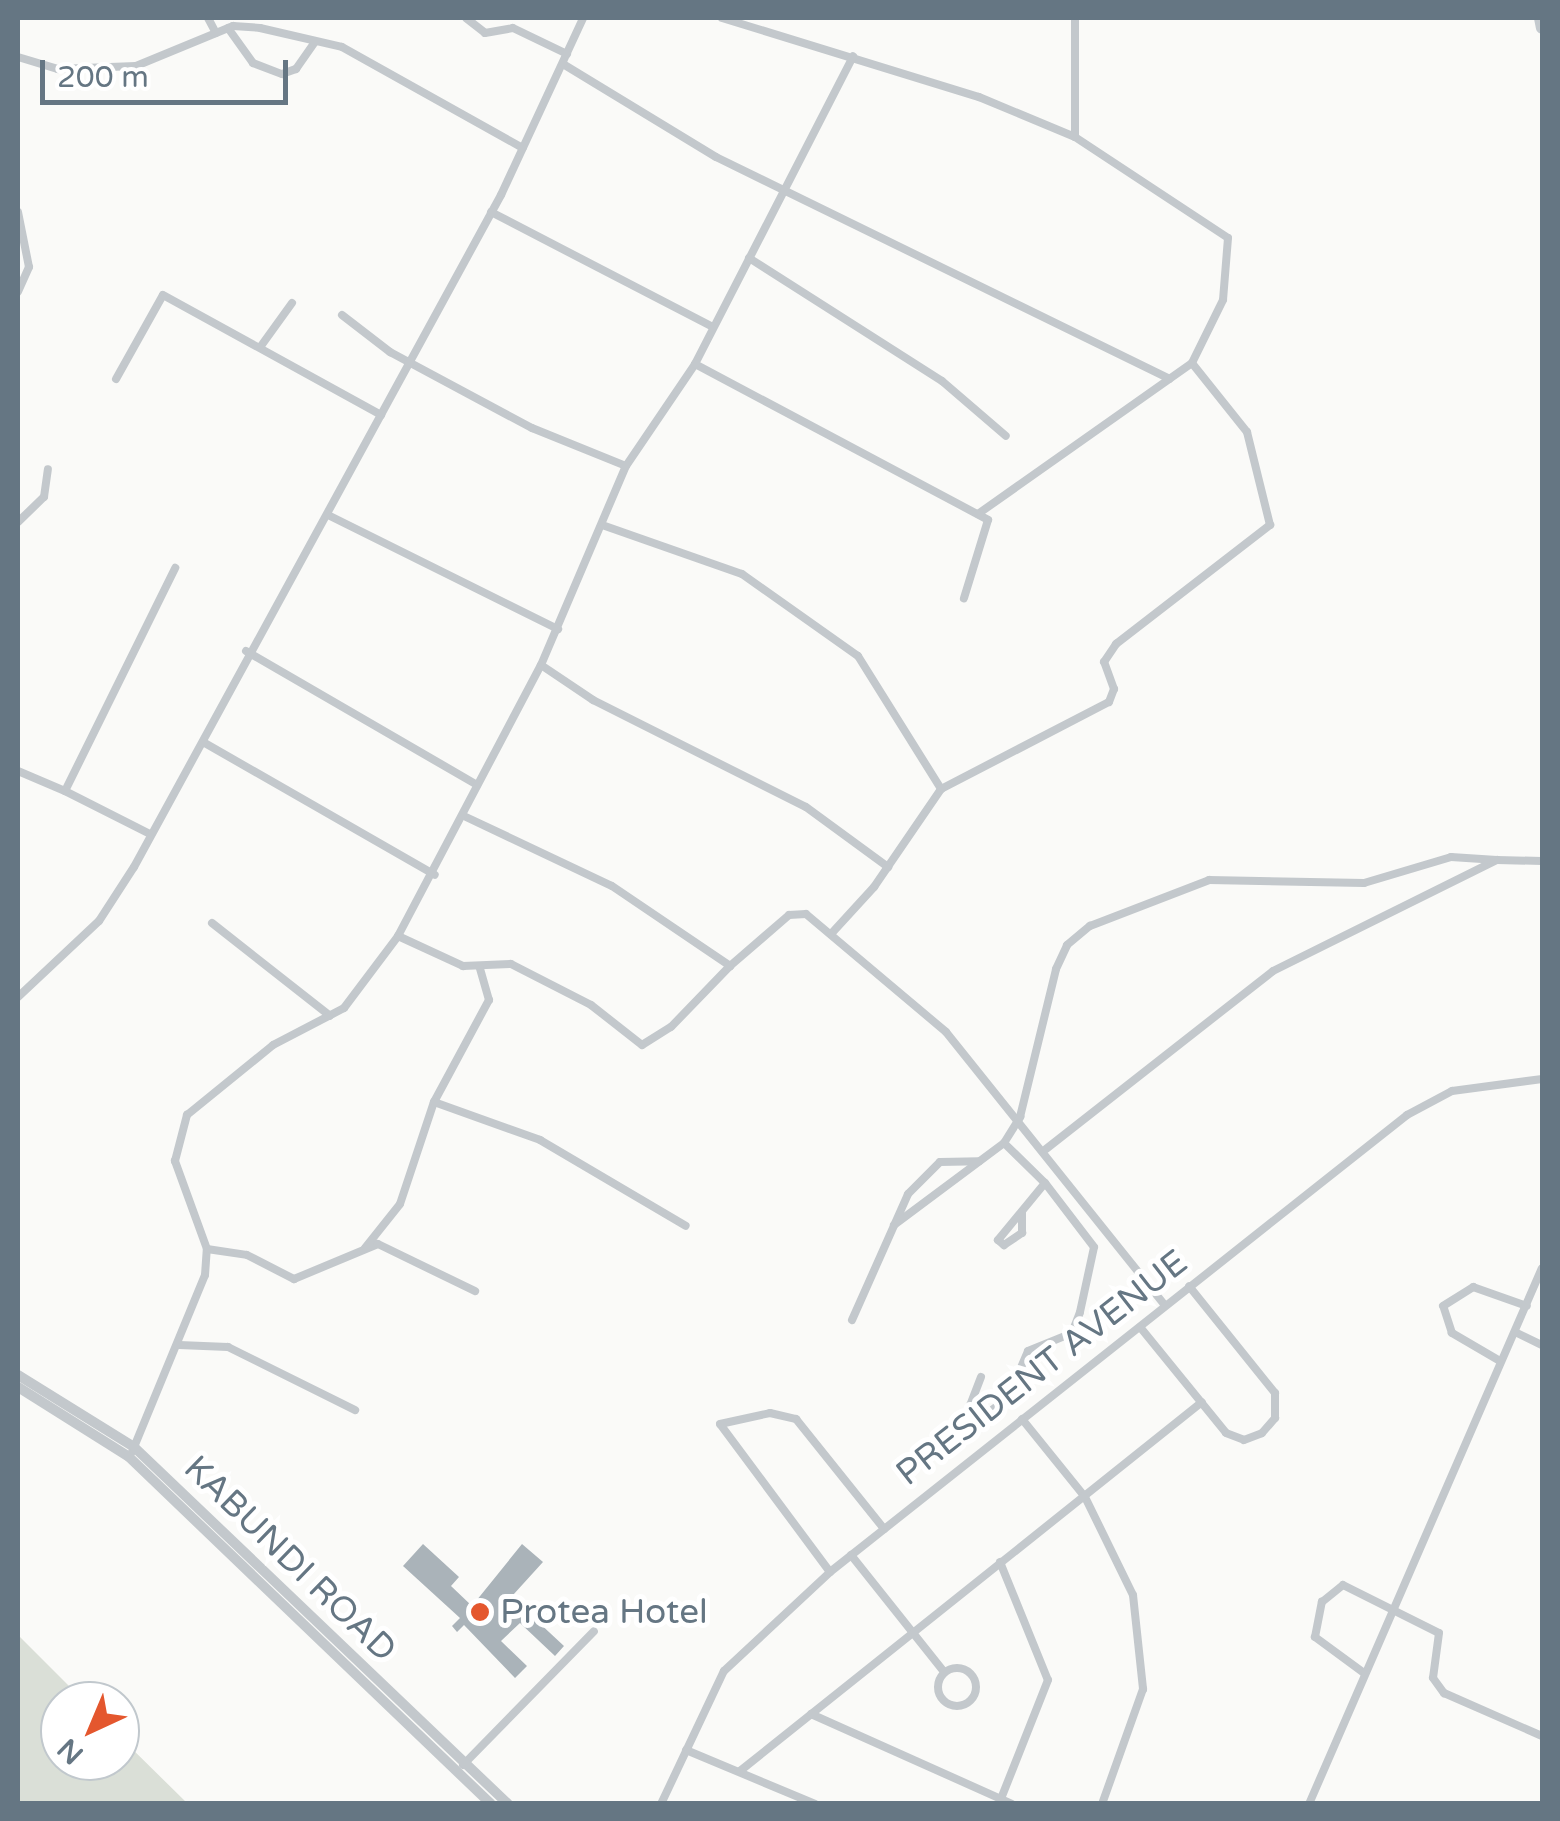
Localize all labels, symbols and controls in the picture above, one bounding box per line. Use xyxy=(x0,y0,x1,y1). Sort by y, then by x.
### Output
scale bar xyxy=(45,40,292,102)
text: 200 m xyxy=(57,59,149,96)
street label: PRESIDENT AVENUE xyxy=(888,1241,1196,1495)
street label: KABUNDI ROAD xyxy=(175,1447,405,1671)
place label: Protea Hotel xyxy=(500,1591,708,1633)
marker: Protea Hotel xyxy=(469,1601,491,1623)
north arrow xyxy=(40,1681,140,1781)
text: N xyxy=(51,1731,90,1771)

